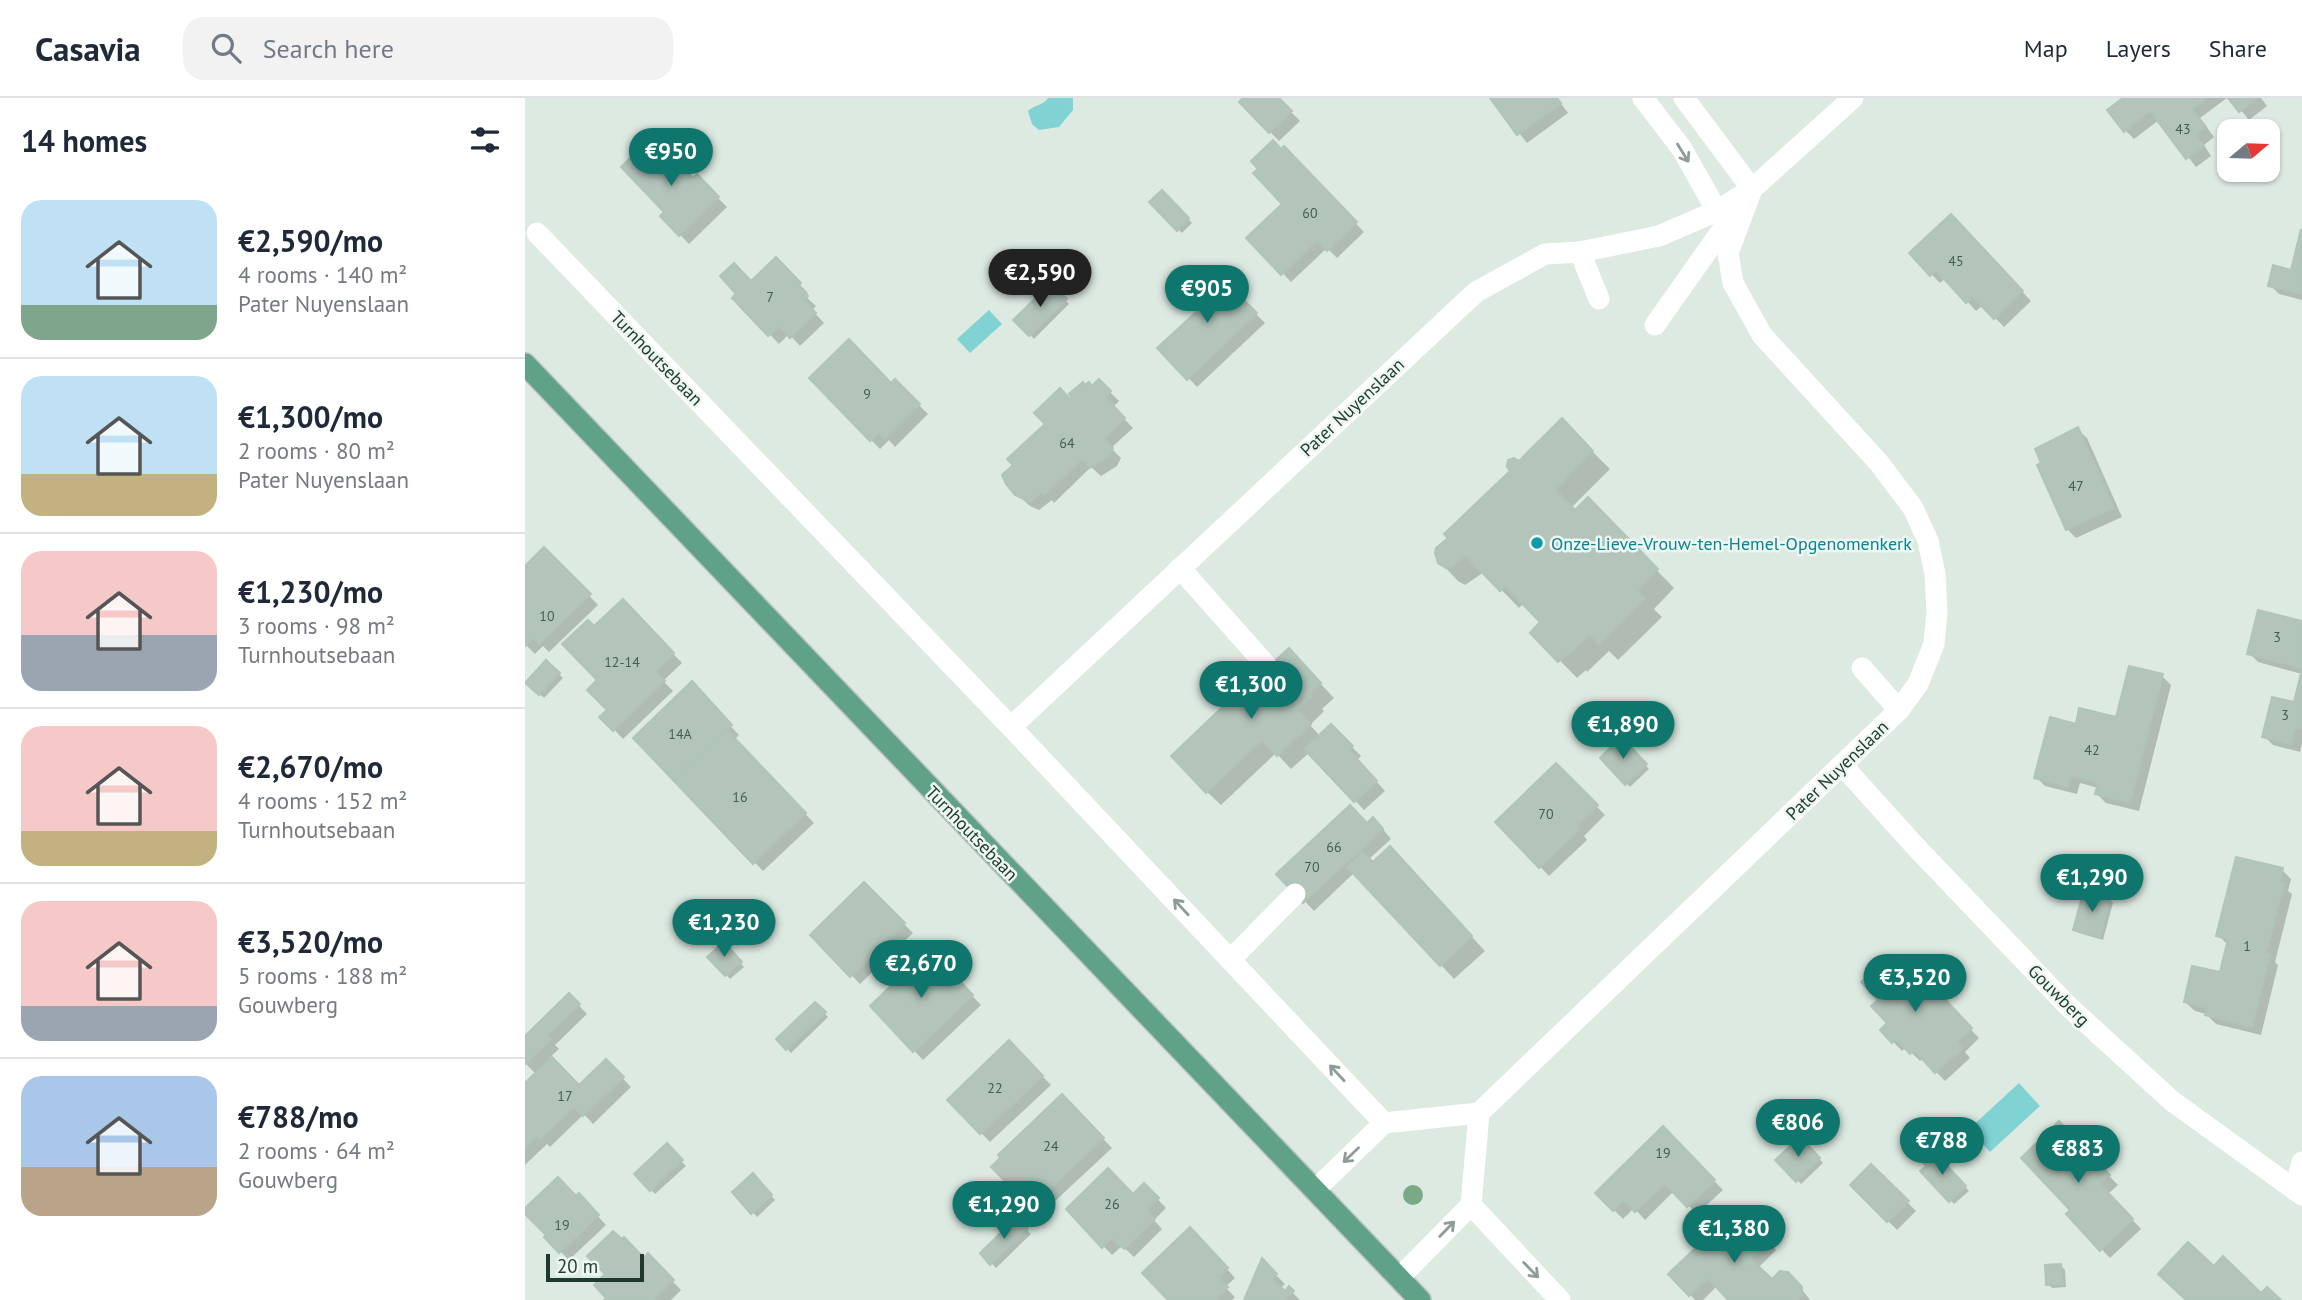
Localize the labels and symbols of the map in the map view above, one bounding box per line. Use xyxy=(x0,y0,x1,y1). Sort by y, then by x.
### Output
north arrow xyxy=(2217,119,2280,182)
house number: 43 xyxy=(2175,120,2191,138)
pin: €950 xyxy=(630,129,712,188)
one-way arrow xyxy=(1676,143,1691,162)
house number: 60 xyxy=(1302,204,1318,222)
pin: €2,590 xyxy=(983,250,1097,309)
house number: 45 xyxy=(1948,252,1964,270)
pin: €905 xyxy=(1166,266,1248,325)
house number: 7 xyxy=(766,288,774,306)
street label: Turnhoutsebaan xyxy=(606,306,708,410)
street label: Pater Nuyenslaan xyxy=(1295,353,1409,461)
house number: 9 xyxy=(863,385,871,403)
house number: 64 xyxy=(1059,434,1075,452)
house number: 47 xyxy=(2068,477,2084,495)
place label: Onze-Lieve-Vrouw-ten-Hemel-Opgenomenkerk xyxy=(1551,532,1912,555)
marker: Onze-Lieve-Vrouw-ten-Hemel-Opgenomenkerk xyxy=(1529,535,1545,551)
house number: 10 xyxy=(539,607,555,625)
house number: 3 xyxy=(2273,628,2281,646)
house number: 12-14 xyxy=(604,653,640,671)
pin: €1,300 xyxy=(1194,662,1308,721)
pin: €1,890 xyxy=(1566,702,1680,761)
house number: 3 xyxy=(2281,706,2289,724)
street label: Pater Nuyenslaan xyxy=(1781,715,1893,825)
house number: 14A xyxy=(668,725,693,743)
house number: 42 xyxy=(2084,741,2100,759)
street label: Turnhoutsebaan xyxy=(921,781,1023,885)
house number: 16 xyxy=(732,788,748,806)
house number: 70 xyxy=(1538,805,1554,823)
house number: 66 xyxy=(1326,838,1342,856)
pin: €1,290 xyxy=(2035,854,2149,914)
house number: 70 xyxy=(1304,858,1320,876)
one-way arrow xyxy=(1172,899,1189,916)
pin: €1,230 xyxy=(667,900,781,959)
house number: 1 xyxy=(2243,937,2251,955)
pin: €2,670 xyxy=(864,940,978,1000)
pin: €3,520 xyxy=(1858,954,1972,1014)
street label: Gouwberg xyxy=(2023,959,2095,1031)
one-way arrow xyxy=(1328,1065,1345,1082)
house number: 22 xyxy=(987,1079,1003,1097)
house number: 17 xyxy=(557,1087,573,1105)
pin: €806 xyxy=(1757,1100,1839,1159)
pin: €788 xyxy=(1901,1118,1983,1177)
pin: €883 xyxy=(2037,1126,2119,1185)
house number: 24 xyxy=(1043,1137,1059,1155)
house number: 19 xyxy=(1655,1144,1671,1162)
one-way arrow xyxy=(1342,1146,1359,1163)
pin: €1,290 xyxy=(947,1182,1061,1241)
house number: 26 xyxy=(1104,1195,1120,1213)
pin: €1,380 xyxy=(1677,1206,1791,1265)
house number: 19 xyxy=(554,1216,570,1234)
one-way arrow xyxy=(1438,1221,1455,1238)
scale bar xyxy=(546,1251,644,1283)
one-way arrow xyxy=(1523,1261,1540,1278)

